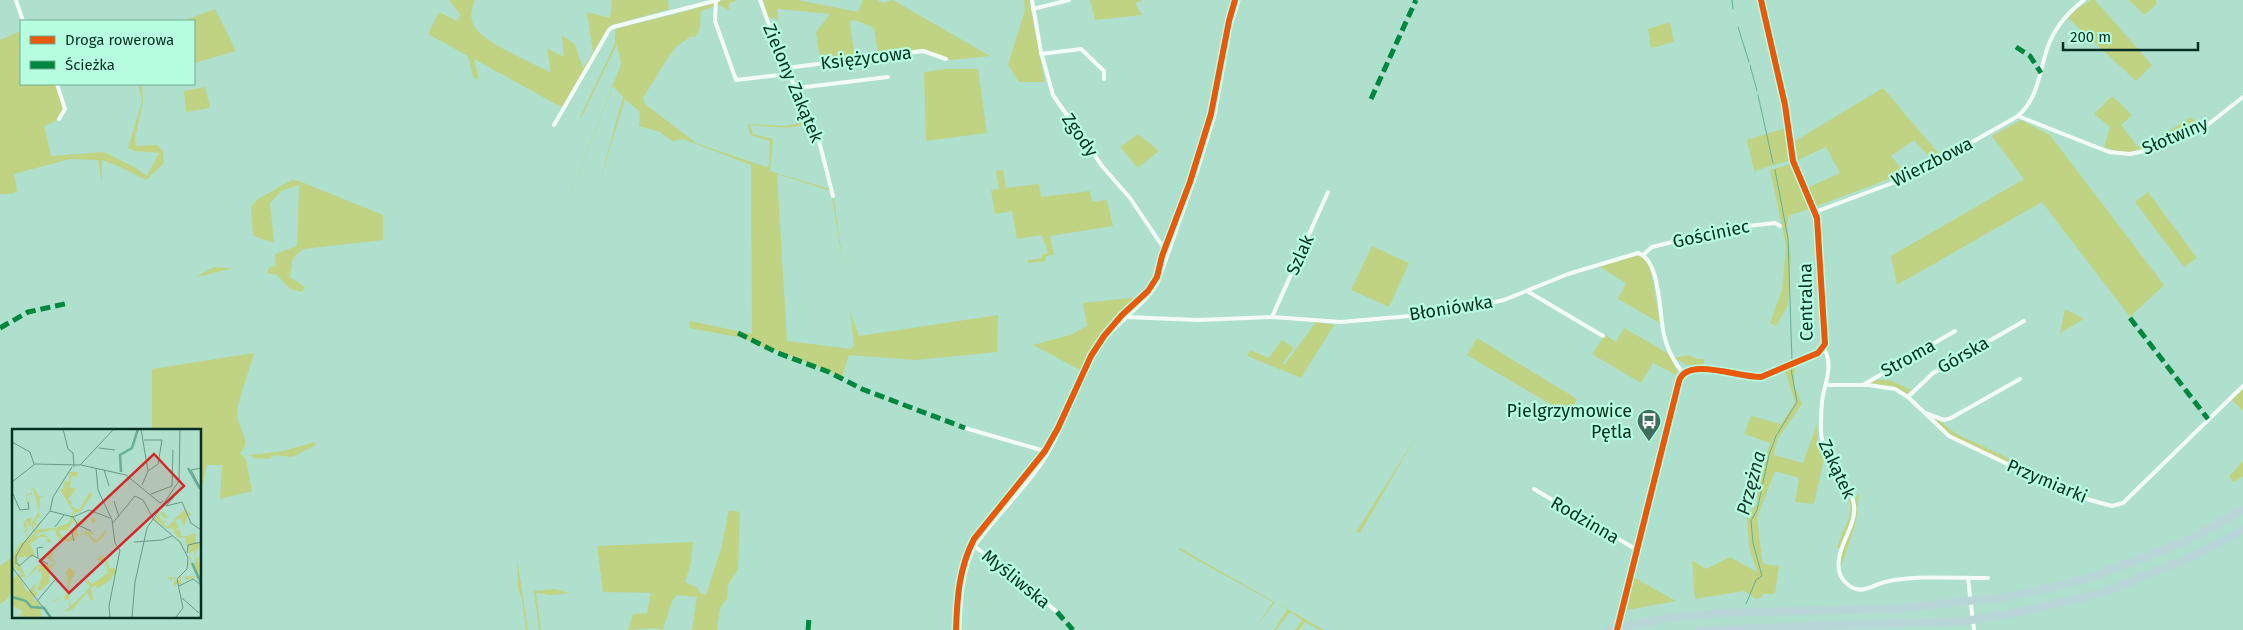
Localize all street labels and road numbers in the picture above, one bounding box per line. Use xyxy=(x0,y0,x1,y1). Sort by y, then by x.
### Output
street label: Zielony Zakątek xyxy=(758,20,828,146)
street label: Księżycowa xyxy=(819,41,913,75)
street label: Zgody xyxy=(1057,109,1103,161)
street label: Słotwiny xyxy=(2139,112,2211,160)
street label: Wierzbowa xyxy=(1888,132,1976,192)
street label: Gościniec xyxy=(1671,215,1752,253)
street label: Szlak xyxy=(1281,231,1319,279)
street label: Centralna xyxy=(1794,263,1818,341)
street label: Błoniówka xyxy=(1407,291,1495,325)
street label: Górska xyxy=(1933,332,1993,378)
street label: Stroma xyxy=(1877,334,1939,382)
street label: Zakątek xyxy=(1814,436,1861,503)
street label: Przymiarki xyxy=(2004,454,2090,508)
street label: Rodzinna xyxy=(1547,492,1623,548)
street label: Myśliwska xyxy=(977,545,1055,613)

